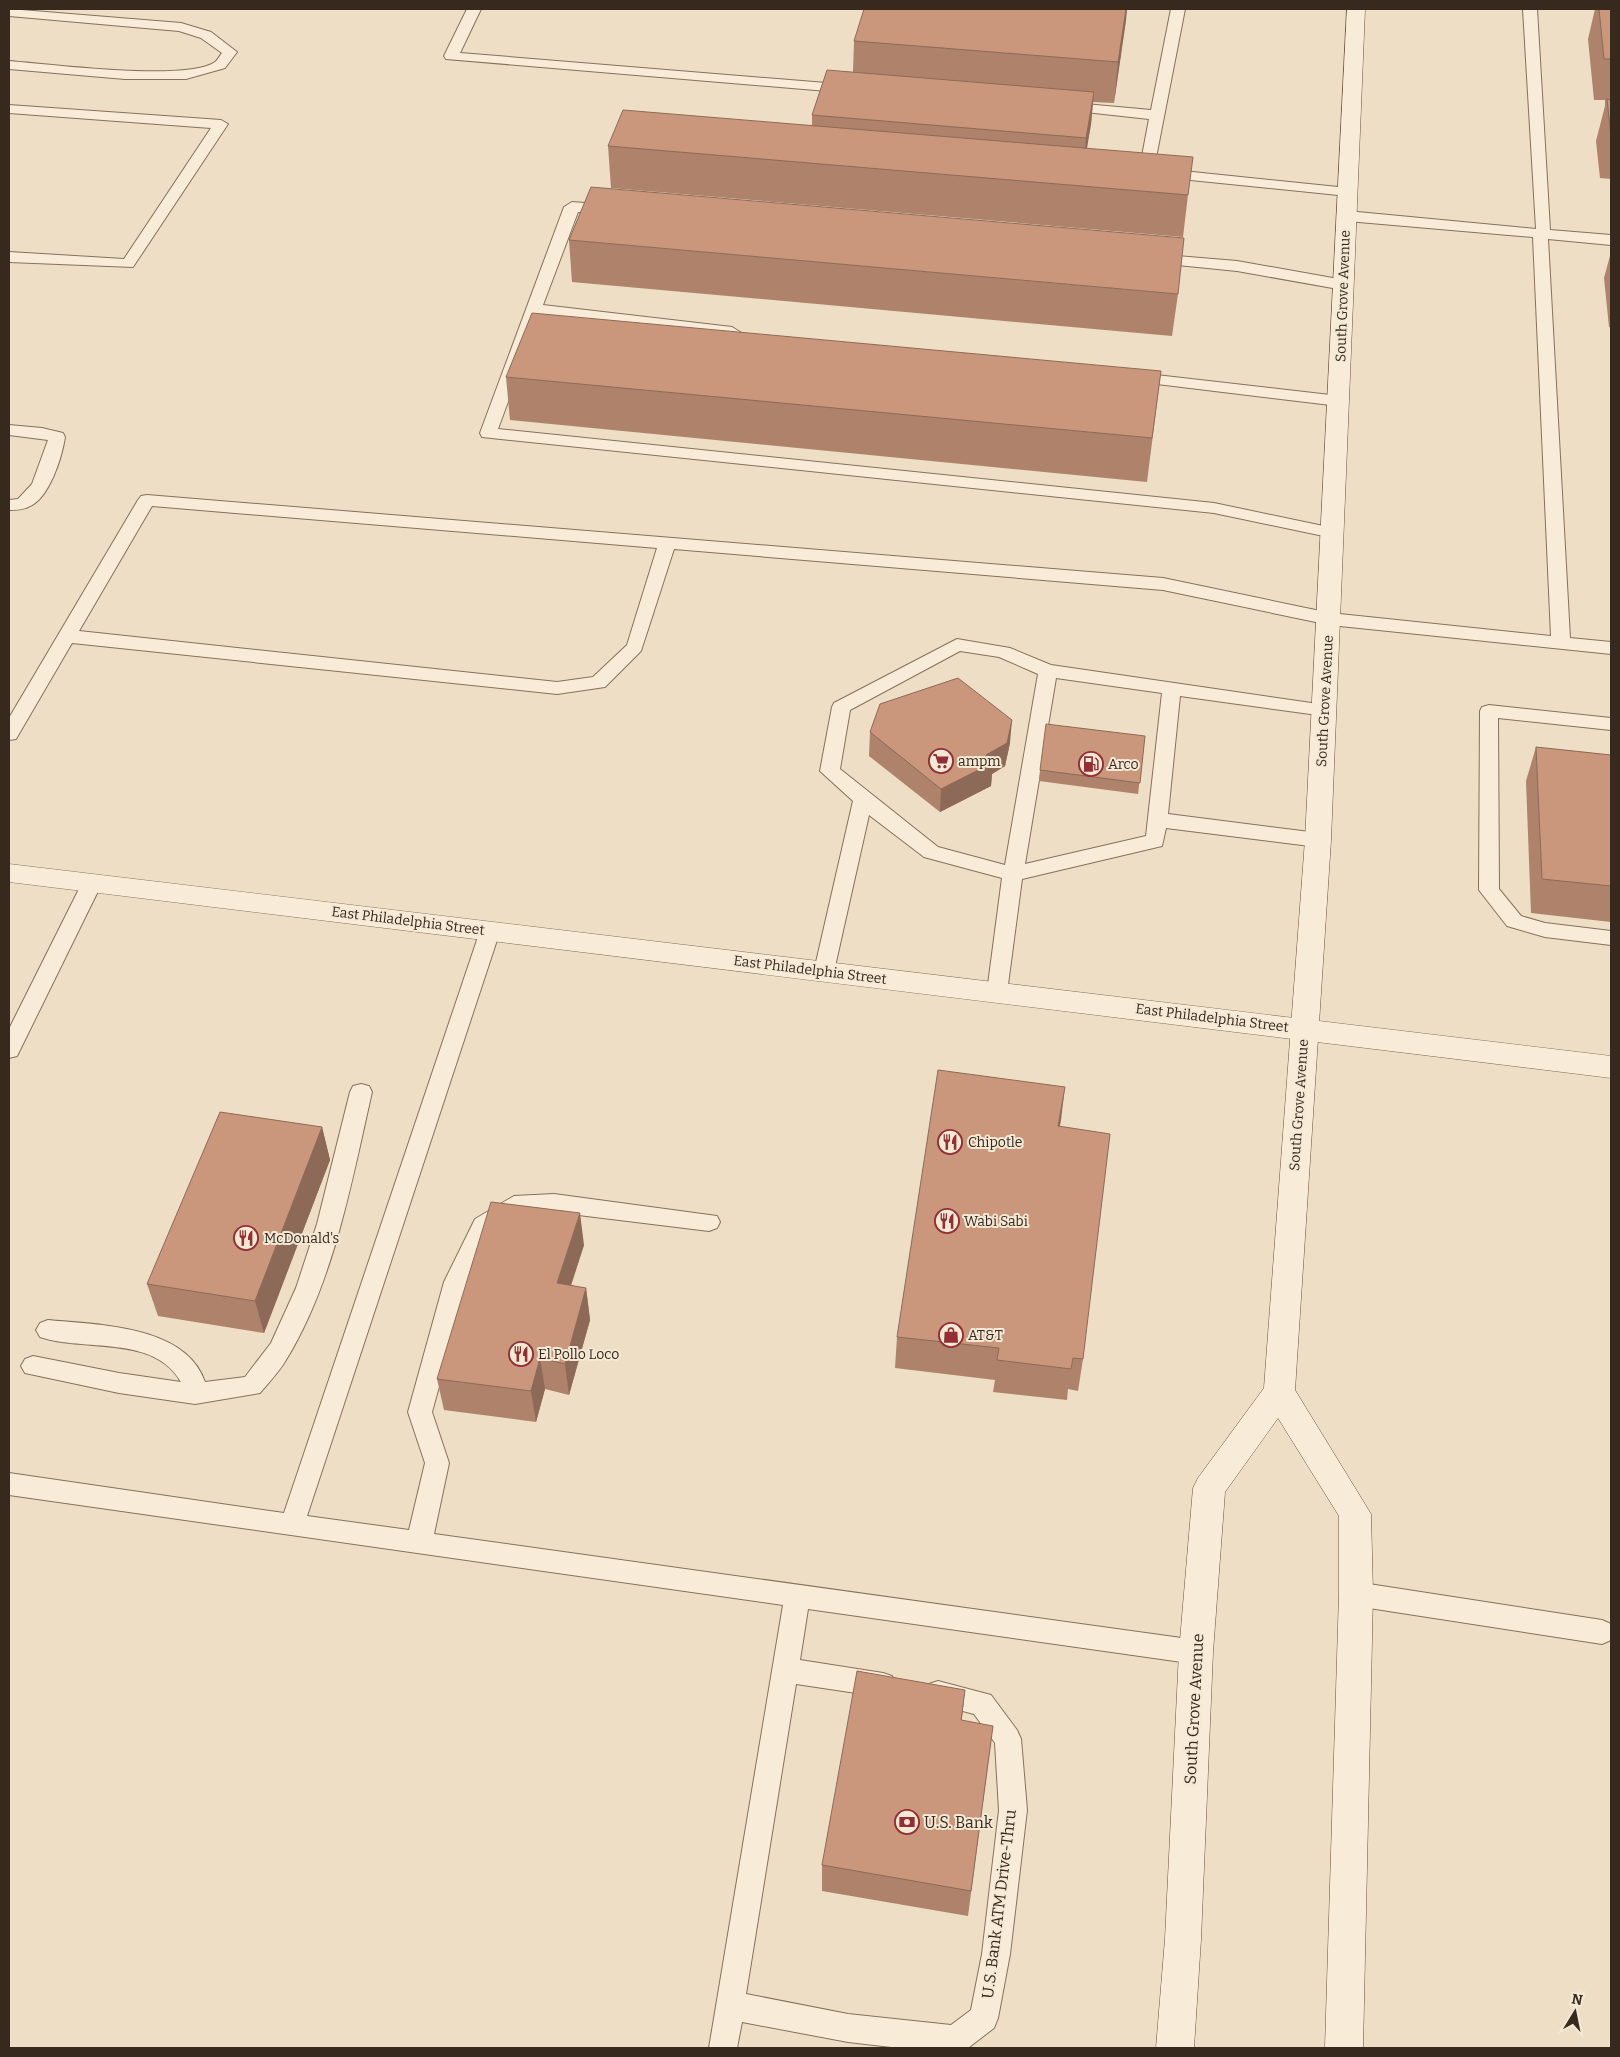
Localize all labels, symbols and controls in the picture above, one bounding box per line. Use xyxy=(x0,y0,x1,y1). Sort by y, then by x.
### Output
street label: South Grove Avenue xyxy=(1332,230,1354,362)
street label: South Grove Avenue xyxy=(1313,635,1337,767)
supermarket icon: ampm xyxy=(928,748,954,774)
fuel station icon: Arco xyxy=(1078,751,1104,777)
place label: ampm xyxy=(958,753,1001,770)
place label: Arco xyxy=(1108,756,1138,773)
street label: East Philadelphia Street xyxy=(330,903,486,939)
street label: East Philadelphia Street xyxy=(732,952,888,988)
street label: East Philadelphia Street xyxy=(1134,1000,1290,1036)
street label: South Grove Avenue xyxy=(1286,1038,1312,1172)
restaurant icon: Chipotle xyxy=(937,1129,963,1155)
place label: Chipotle xyxy=(968,1134,1023,1151)
restaurant icon: Wabi Sabi xyxy=(934,1208,960,1234)
place label: Wabi Sabi xyxy=(964,1213,1028,1230)
restaurant icon: McDonald's xyxy=(233,1225,259,1251)
place label: McDonald's xyxy=(264,1230,339,1247)
shop icon: AT&T xyxy=(938,1322,964,1348)
place label: AT&T xyxy=(968,1327,1003,1344)
restaurant icon: El Pollo Loco xyxy=(508,1341,534,1367)
place label: El Pollo Loco xyxy=(538,1346,619,1363)
street label: South Grove Avenue xyxy=(1181,1633,1207,1785)
street label: U.S. Bank ATM Drive-Thru xyxy=(978,1808,1020,2000)
bank icon: U.S. Bank xyxy=(894,1809,920,1835)
place label: U.S. Bank xyxy=(924,1813,993,1832)
north arrow xyxy=(1550,1987,1600,2037)
text: N xyxy=(1570,1990,1584,2009)

